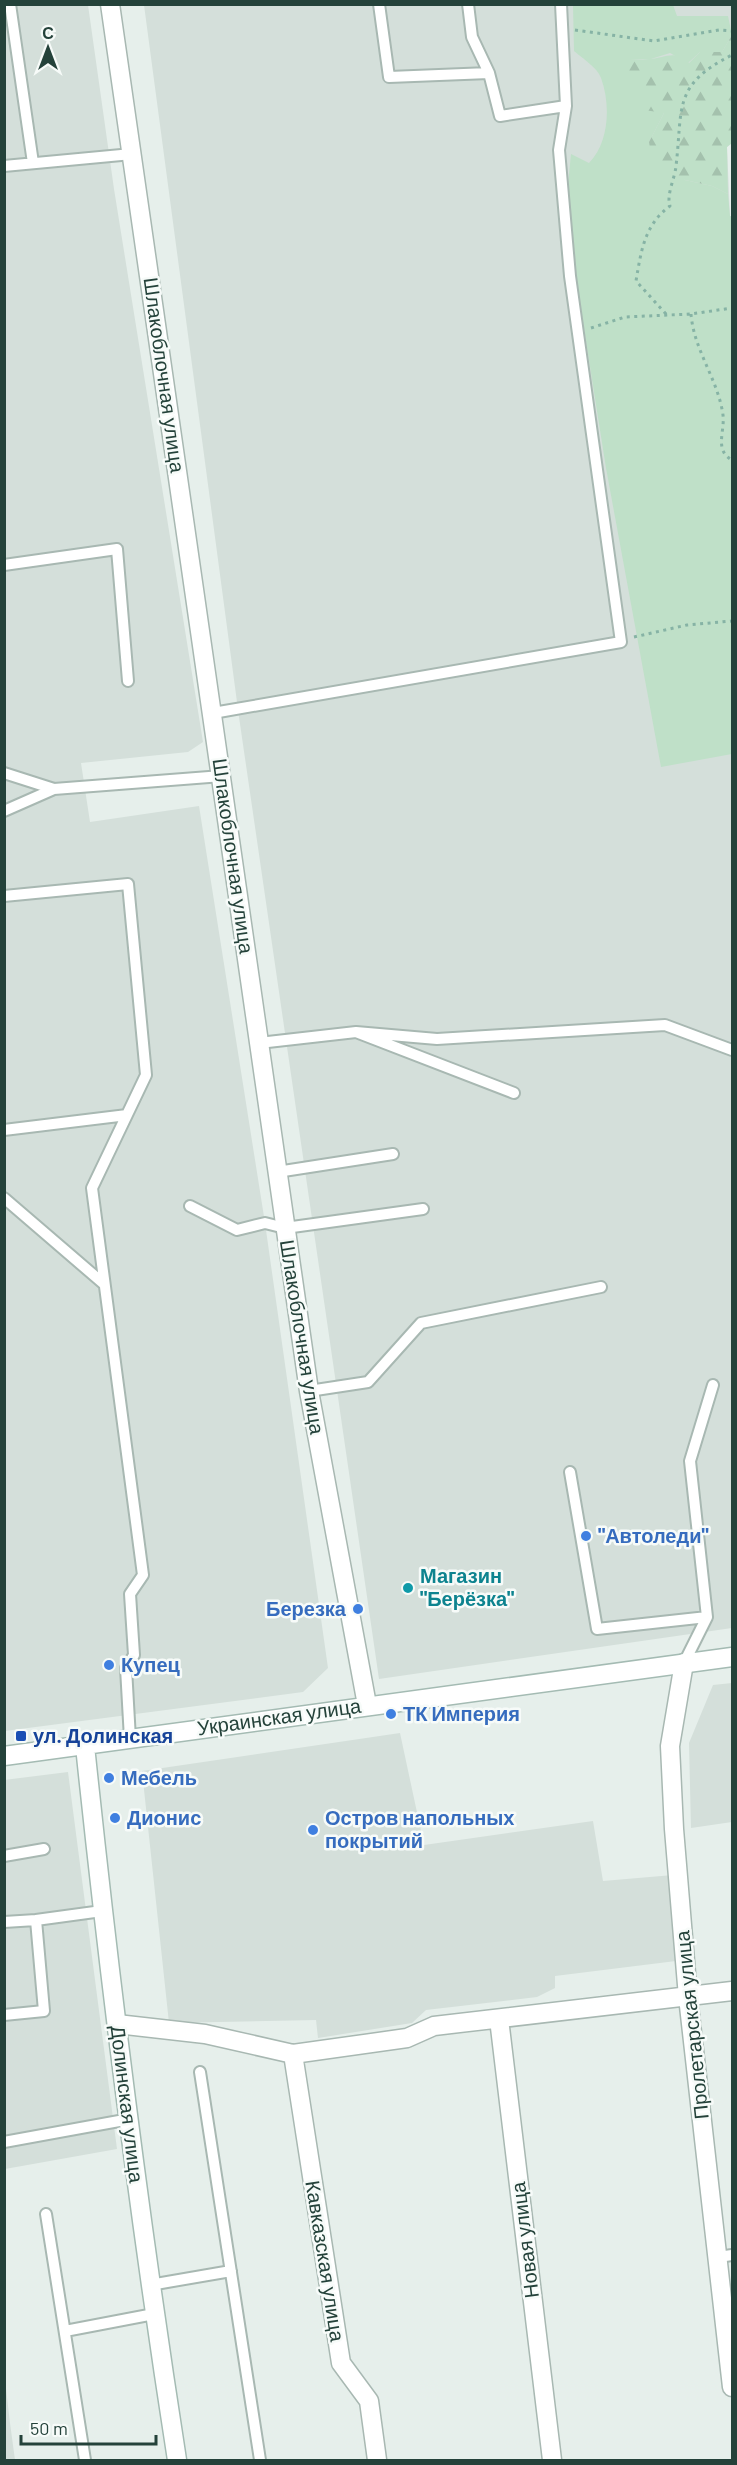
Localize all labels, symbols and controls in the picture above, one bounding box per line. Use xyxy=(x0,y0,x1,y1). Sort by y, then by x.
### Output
north arrow xyxy=(18,18,78,78)
text: С xyxy=(42,23,54,42)
street label: Шлакоблочная улица xyxy=(139,276,191,475)
street label: Шлакоблочная улица xyxy=(208,757,260,956)
street label: Шлакоблочная улица xyxy=(276,1238,330,1437)
place label: "Автоледи" xyxy=(598,1523,709,1547)
marker: "Автоледи" xyxy=(579,1529,593,1543)
place label: Магазин "Берёзка" xyxy=(420,1563,514,1610)
marker: Магазин "Берёзка" xyxy=(401,1581,415,1595)
place label: Березка xyxy=(266,1596,347,1620)
marker: Березка xyxy=(351,1602,365,1616)
place label: Купец xyxy=(121,1652,181,1676)
marker: Купец xyxy=(102,1658,116,1672)
street label: Украинская улица xyxy=(195,1693,363,1739)
place label: ТК Империя xyxy=(403,1701,520,1725)
marker: ТК Империя xyxy=(384,1707,398,1721)
place label: ул. Долинская xyxy=(33,1723,173,1747)
marker: ул. Долинская xyxy=(14,1729,28,1743)
place label: Мебель xyxy=(121,1765,197,1789)
marker: Мебель xyxy=(102,1771,116,1785)
place label: Дионис xyxy=(127,1805,201,1829)
place label: Остров напольных покрытий xyxy=(325,1805,515,1852)
marker: Дионис xyxy=(108,1811,122,1825)
marker: Остров напольных покрытий xyxy=(306,1823,320,1837)
street label: Пролетарская улица xyxy=(669,1929,713,2121)
street label: Долинская улица xyxy=(106,2024,150,2185)
street label: Кавказская улица xyxy=(301,2179,351,2344)
street label: Новая улица xyxy=(505,2180,543,2300)
scale bar xyxy=(21,2408,156,2446)
text: 50 m xyxy=(30,2417,68,2439)

